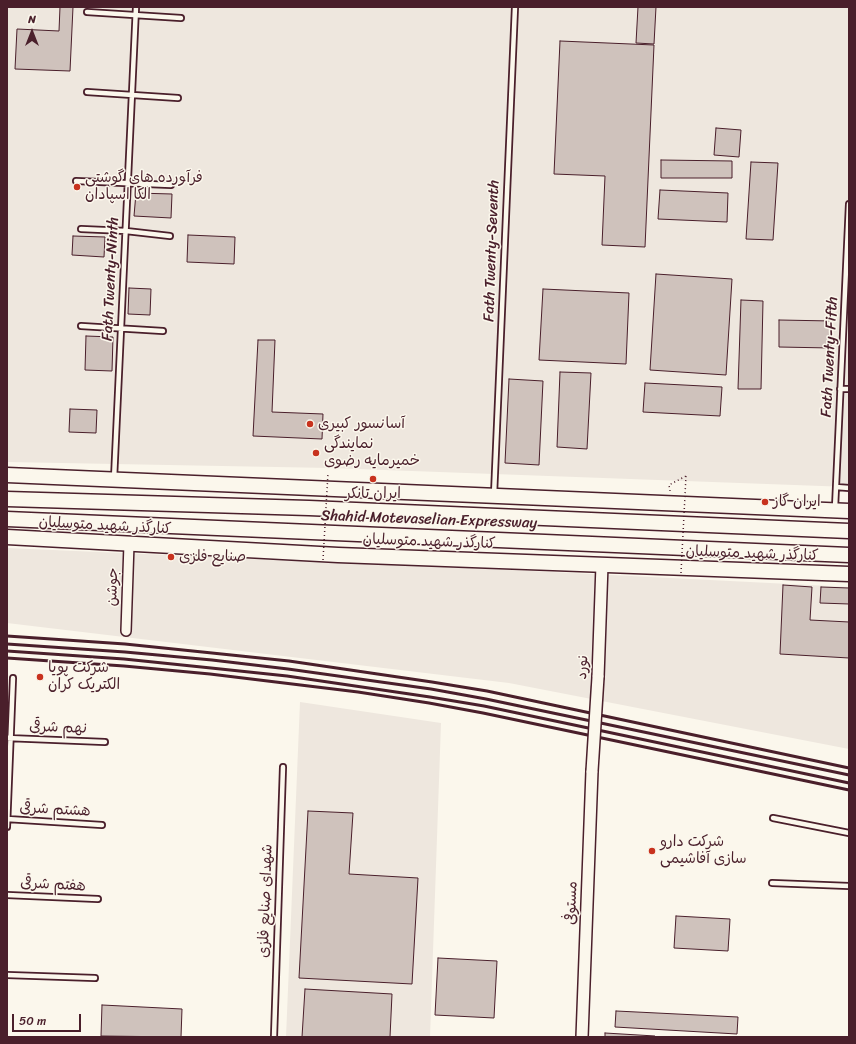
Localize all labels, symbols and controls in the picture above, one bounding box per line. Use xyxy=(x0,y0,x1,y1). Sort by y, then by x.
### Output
text: N xyxy=(28,10,36,29)
north arrow xyxy=(12,12,52,52)
place label: فرآورده های گوشتی الکا اسپادان xyxy=(85,169,203,204)
street label: Fath Twenty-Seventh xyxy=(481,180,503,322)
marker: فرآورده های گوشتی الکا اسپادان xyxy=(72,182,82,192)
street label: Fath Twenty-Ninth xyxy=(99,216,123,342)
street label: Fath Twenty-Fifth xyxy=(818,296,842,418)
place label: آسانسور کبیری xyxy=(318,415,405,433)
marker: آسانسور کبیری xyxy=(305,419,315,429)
place label: نمایندگی خمیرمایه رضوی xyxy=(324,435,420,470)
marker: نمایندگی خمیرمایه رضوی xyxy=(311,448,321,458)
marker: ایران تانکر xyxy=(368,474,378,484)
place label: ایران تانکر xyxy=(345,485,401,503)
place label: ایران گاز xyxy=(773,493,821,511)
marker: ایران گاز xyxy=(760,497,770,507)
street label: Shahid Motevaselian Expressway xyxy=(321,507,537,533)
street label: کنارگذر شهید متوسلیان xyxy=(38,514,172,538)
street label: کنارگذر شهید متوسلیان xyxy=(362,531,496,553)
street label: کنارگذر شهید متوسلیان xyxy=(685,543,819,565)
place label: صنایع فلزی xyxy=(179,548,246,566)
marker: صنایع فلزی xyxy=(166,552,176,562)
street label: جوشن xyxy=(103,567,123,607)
street label: نورد xyxy=(573,654,593,680)
place label: شرکت پویا الکتریک کران xyxy=(48,659,120,694)
marker: شرکت پویا الکتریک کران xyxy=(35,672,45,682)
street label: نهم شرقی xyxy=(29,718,87,738)
street label: هشتم شرقی xyxy=(19,799,91,821)
place label: شرکت دارو سازی آفاشیمی xyxy=(660,833,747,868)
street label: شهدای صنایع فلزی xyxy=(255,844,277,958)
marker: شرکت دارو سازی آفاشیمی xyxy=(647,846,657,856)
street label: هفتم شرقی xyxy=(20,874,86,896)
street label: مستوفی xyxy=(562,881,582,925)
scale bar xyxy=(14,1006,83,1032)
text: 50 m xyxy=(19,1010,46,1032)

